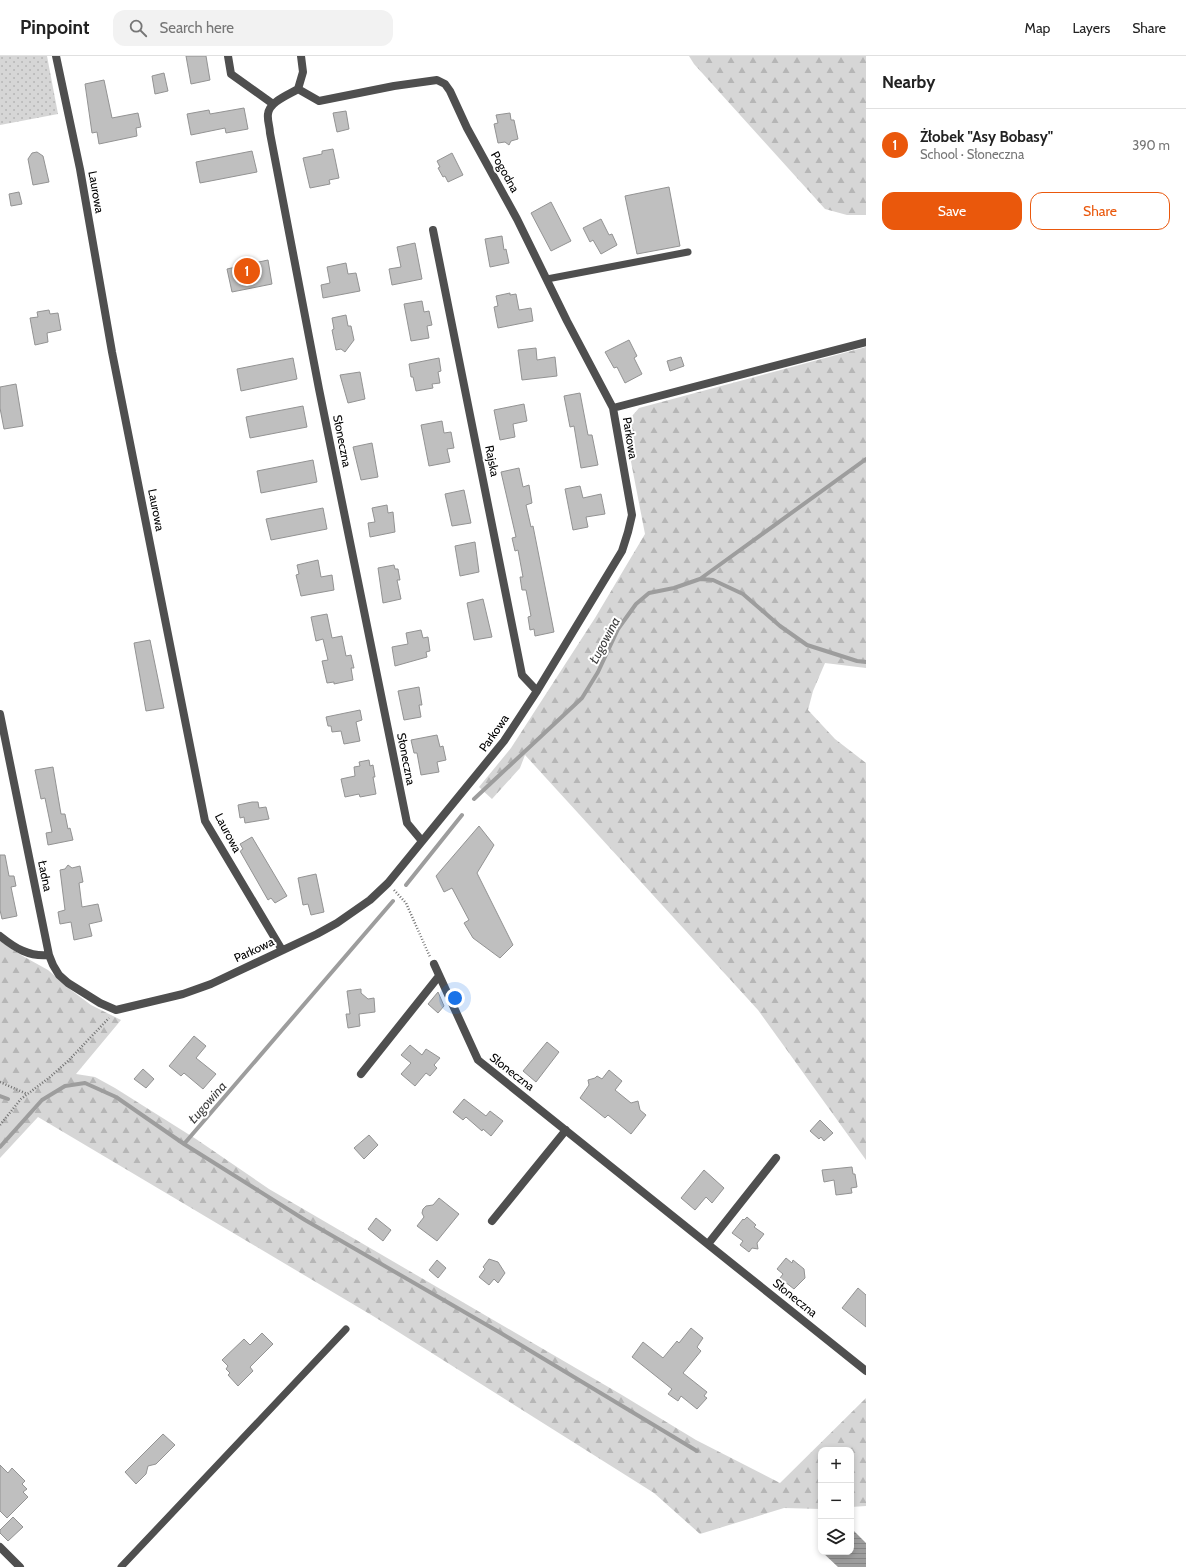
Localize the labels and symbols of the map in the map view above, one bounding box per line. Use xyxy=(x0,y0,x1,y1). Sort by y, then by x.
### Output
street label: Pogodna xyxy=(488,148,523,195)
street label: Laurowa xyxy=(85,170,108,214)
pin: 1 xyxy=(234,256,260,286)
street label: Słoneczna xyxy=(330,414,355,469)
street label: Parkowa xyxy=(620,416,641,460)
street label: Rajska xyxy=(482,444,503,478)
street label: Laurowa xyxy=(145,488,168,532)
water label: Ługowina xyxy=(585,614,623,666)
street label: Parkowa xyxy=(475,711,512,754)
street label: Słoneczna xyxy=(394,732,419,787)
street label: Laurowa xyxy=(212,810,245,855)
street label: Ładna xyxy=(35,859,56,893)
street label: Parkowa xyxy=(231,934,276,965)
your location xyxy=(445,988,465,1008)
street label: Słoneczna xyxy=(487,1049,538,1094)
water label: Ługowina xyxy=(185,1078,229,1126)
street label: Słoneczna xyxy=(770,1275,821,1320)

